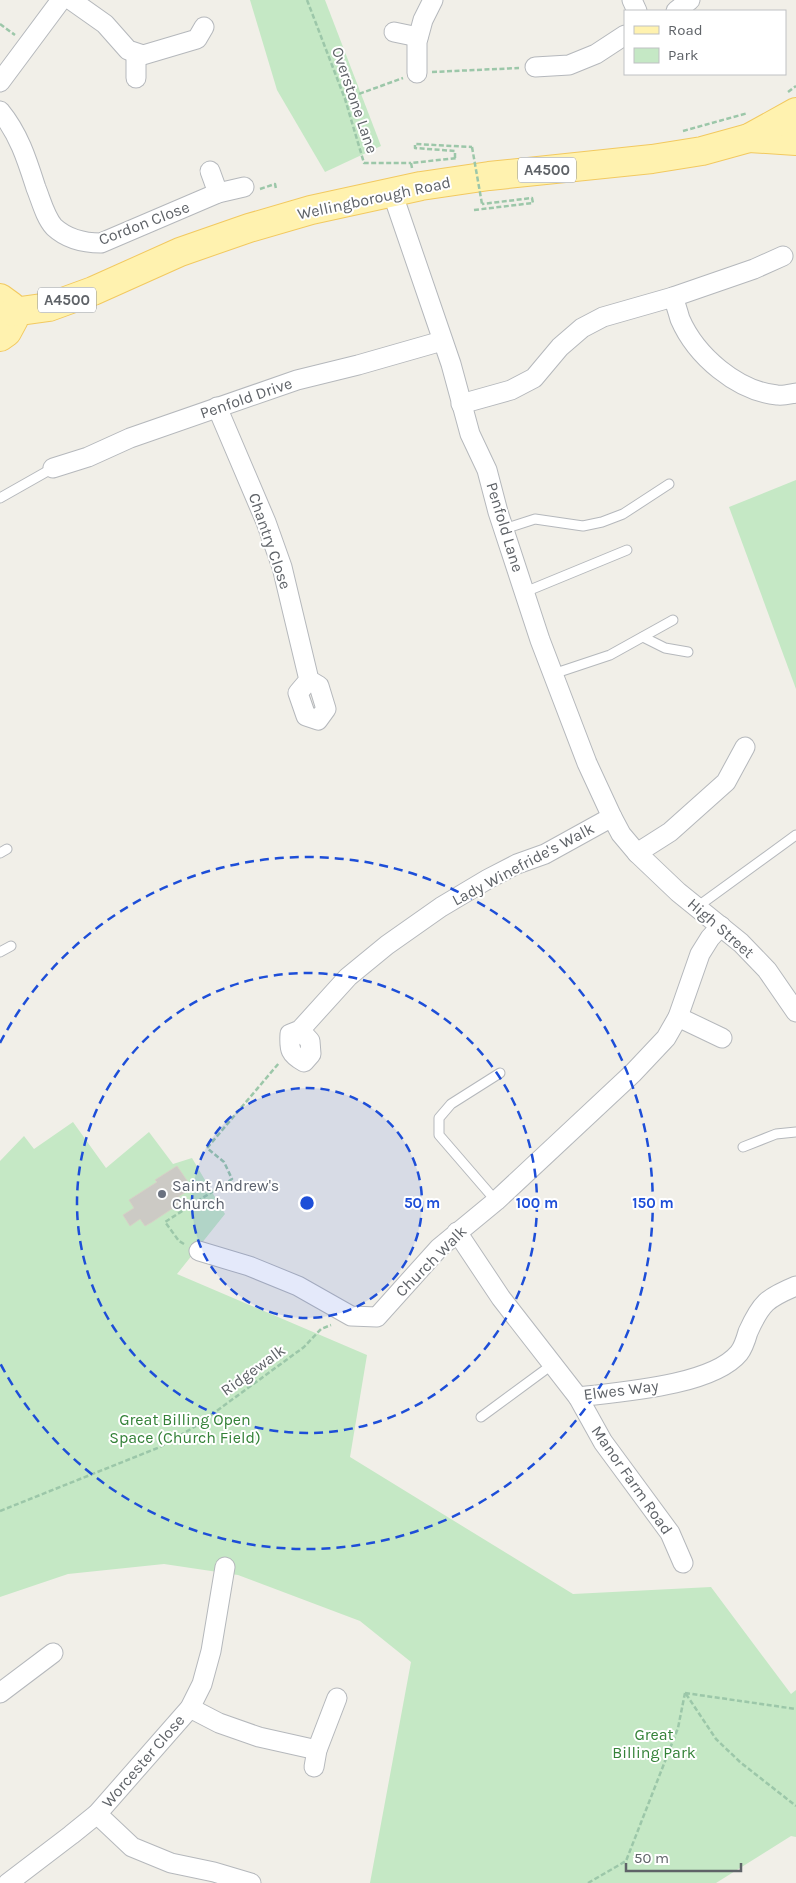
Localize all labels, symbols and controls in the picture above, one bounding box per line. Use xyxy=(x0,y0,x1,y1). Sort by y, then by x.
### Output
legend xyxy=(624,10,786,75)
text: Road xyxy=(668,21,703,39)
street label: Overstone Lane xyxy=(328,44,382,156)
text: Park xyxy=(668,46,698,64)
road number: A4500 xyxy=(518,158,576,182)
street label: Wellingborough Road xyxy=(296,172,452,224)
street label: Cordon Close xyxy=(96,197,192,249)
road number: A4500 xyxy=(38,288,96,312)
street label: Penfold Drive xyxy=(197,373,295,423)
street label: Penfold Lane xyxy=(482,480,528,574)
street label: Chantry Close xyxy=(245,490,295,592)
street label: Lady Winefride's Walk xyxy=(449,818,597,910)
street label: High Street xyxy=(684,894,758,962)
place label: Saint Andrew's Church xyxy=(172,1176,279,1213)
marker: Saint Andrew's Church xyxy=(156,1188,168,1200)
centre of rings xyxy=(298,1194,316,1212)
text: 50 m xyxy=(404,1194,440,1212)
text: 100 m xyxy=(516,1194,558,1212)
text: 150 m xyxy=(632,1194,674,1212)
street label: Church Walk xyxy=(391,1221,471,1301)
street label: Ridgewalk xyxy=(217,1340,289,1400)
street label: Elwes Way xyxy=(582,1376,660,1404)
park label: Great Billing Open Space (Church Field) xyxy=(109,1410,261,1447)
street label: Manor Farm Road xyxy=(587,1422,677,1538)
street label: Worcester Close xyxy=(98,1711,188,1811)
park label: Great Billing Park xyxy=(612,1725,696,1762)
scale bar xyxy=(626,1840,741,1872)
text: 50 m xyxy=(634,1849,669,1867)

